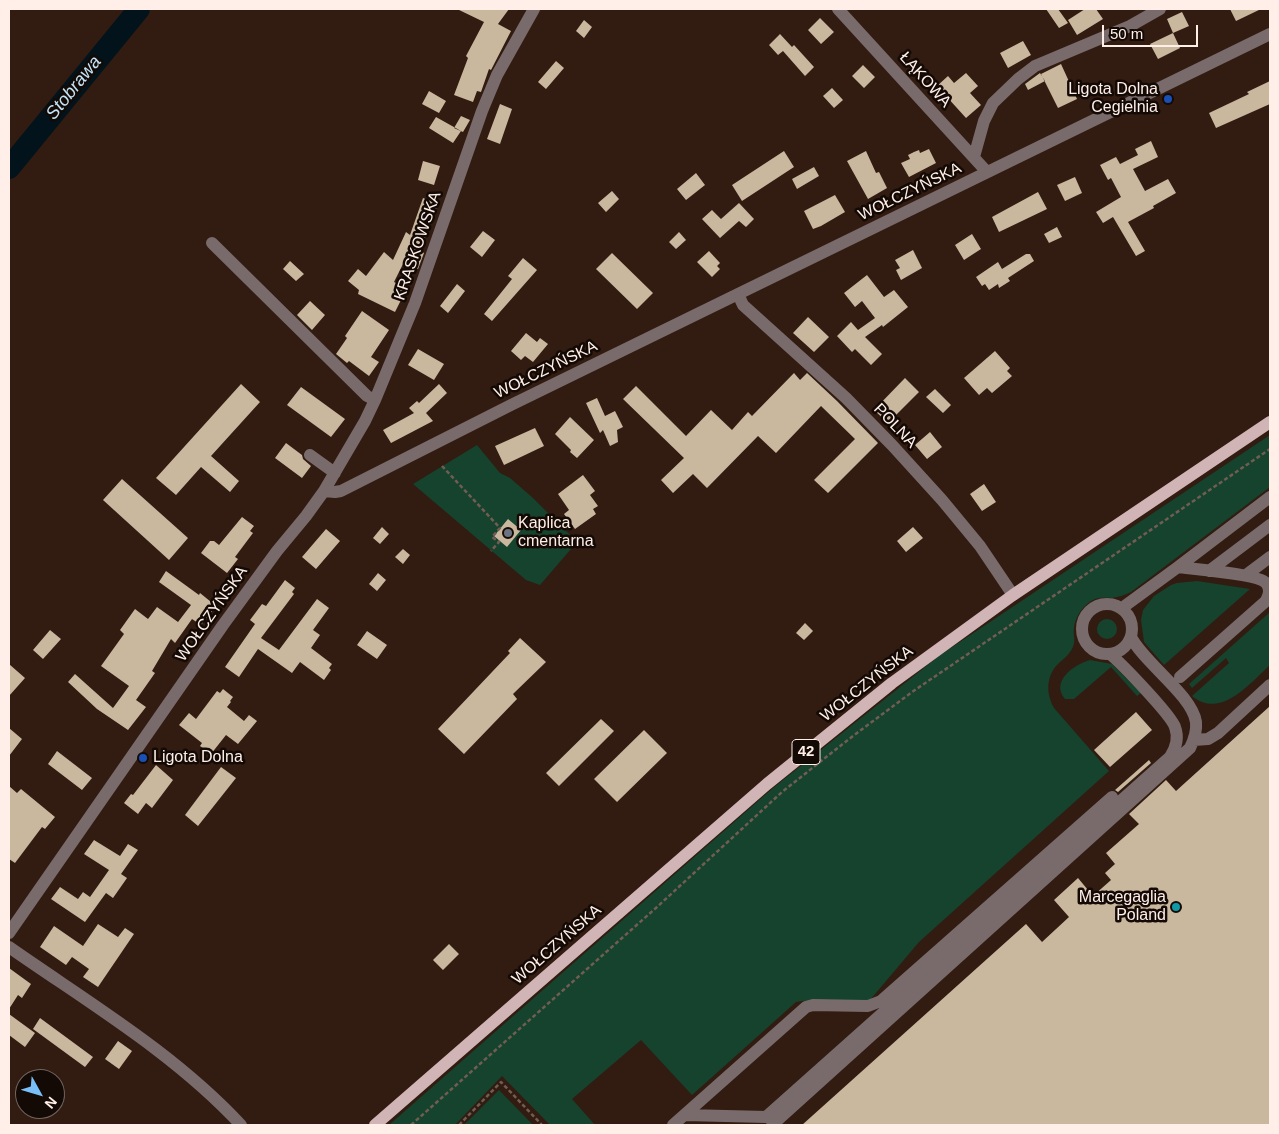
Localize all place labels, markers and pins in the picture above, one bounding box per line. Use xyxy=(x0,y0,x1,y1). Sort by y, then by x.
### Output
place label: Ligota Dolna Cegielnia xyxy=(1068,80,1158,118)
marker: Ligota Dolna Cegielnia xyxy=(1162,93,1174,105)
place label: Kaplica cmentarna xyxy=(518,514,594,552)
marker: Kaplica cmentarna xyxy=(502,527,514,539)
place label: Ligota Dolna xyxy=(153,748,243,768)
marker: Ligota Dolna xyxy=(137,752,149,764)
place label: Marcegaglia Poland xyxy=(1079,888,1166,926)
marker: Marcegaglia Poland xyxy=(1170,901,1182,913)

